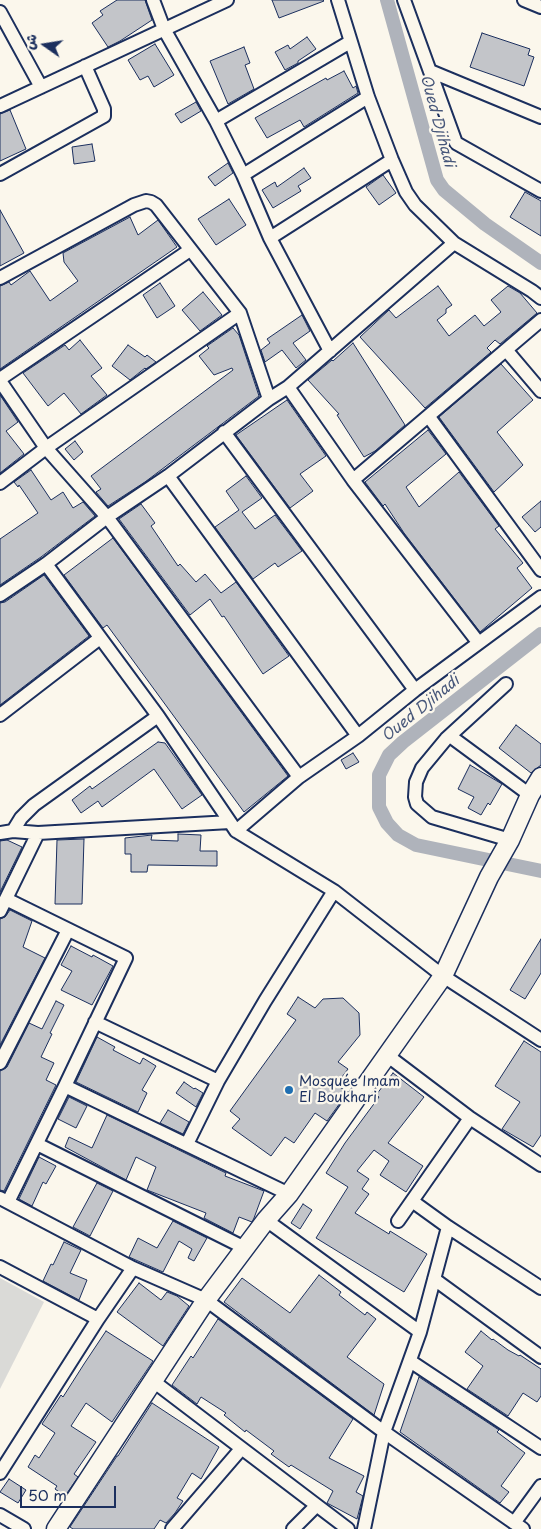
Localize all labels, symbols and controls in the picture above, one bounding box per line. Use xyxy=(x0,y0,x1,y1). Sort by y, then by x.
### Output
north arrow xyxy=(20,20,70,70)
text: ش xyxy=(18,32,42,51)
water label: Oued Djihadi xyxy=(416,73,458,169)
water label: Oued Djihadi xyxy=(379,672,463,746)
place label: Mosquée Imam El Boukhari xyxy=(299,1074,400,1106)
marker: Mosquée Imam El Boukhari xyxy=(283,1084,295,1096)
scale bar xyxy=(22,1476,119,1508)
text: 50 m xyxy=(28,1483,67,1506)

